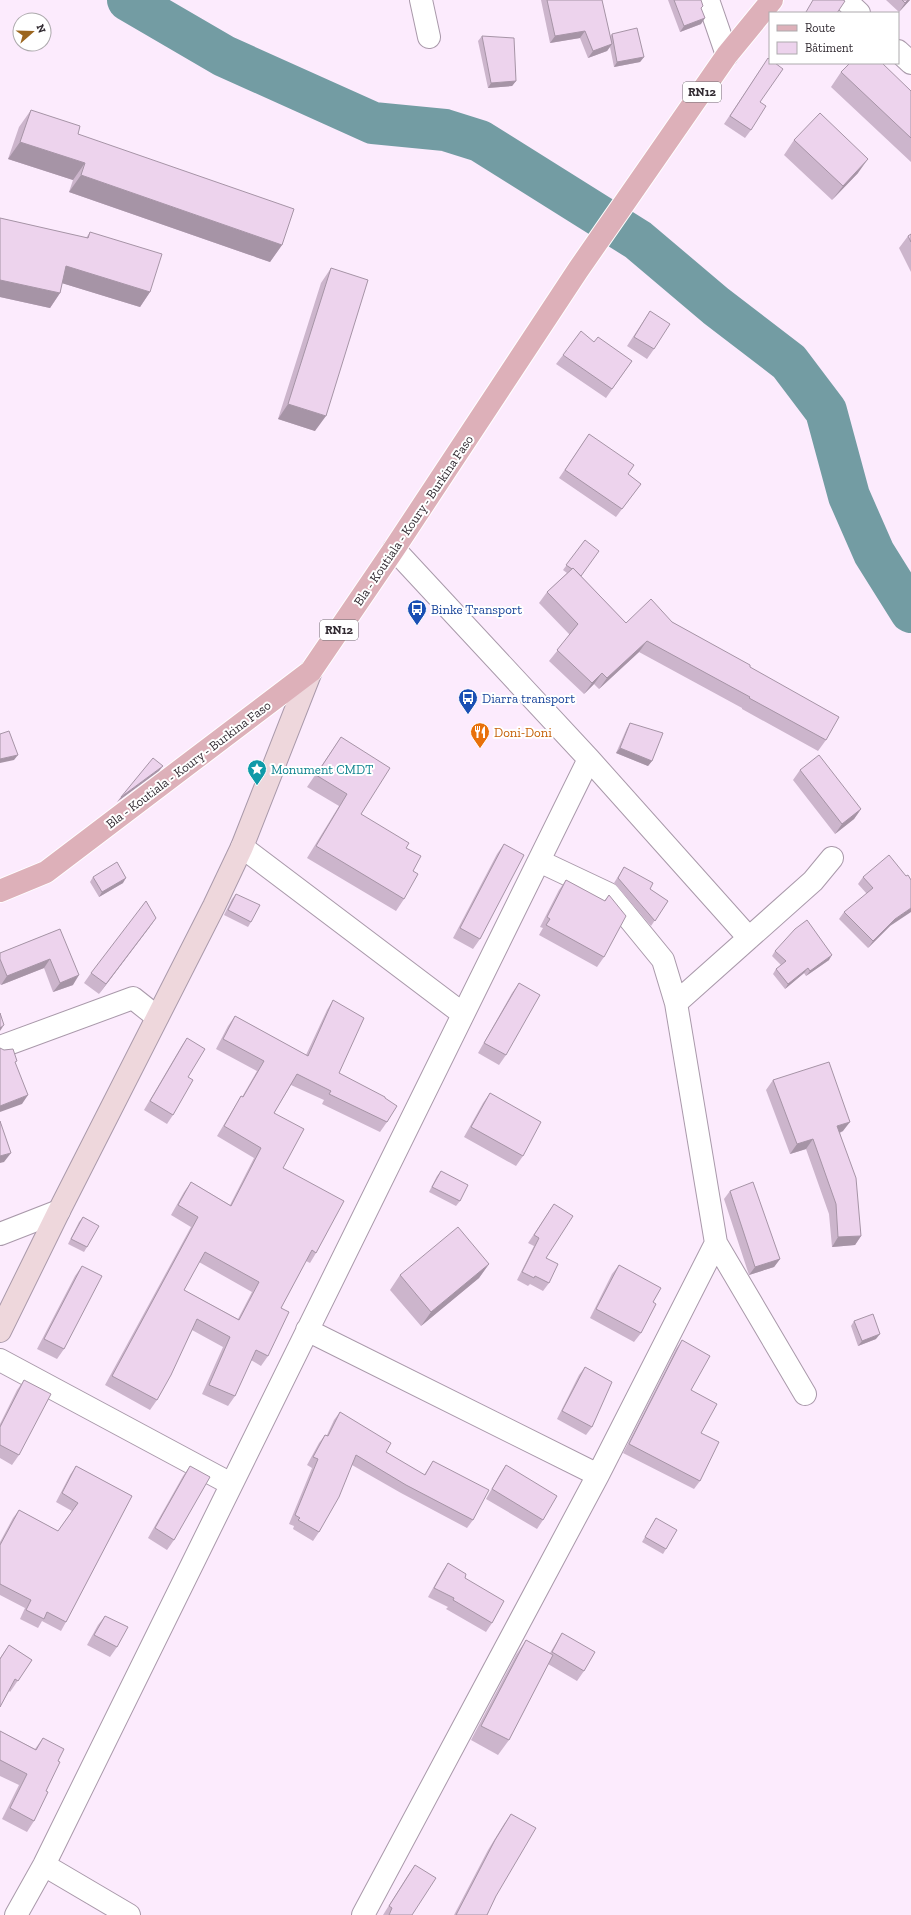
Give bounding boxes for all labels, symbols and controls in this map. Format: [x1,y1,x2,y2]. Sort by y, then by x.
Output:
north arrow [12,12,52,52]
legend [769,12,899,64]
text: Route [805,21,836,35]
text: N [33,23,49,35]
text: Bâtiment [805,41,854,55]
road number: RN12 [683,82,721,102]
street label: Bla - Koutiala - Koury - Burkina Faso [351,432,476,608]
bus stop icon: Binke Transport [406,598,428,626]
place label: Binke Transport [431,602,522,617]
road number: RN12 [320,620,358,640]
bus stop icon: Diarra transport [457,687,479,715]
place label: Diarra transport [482,691,575,706]
street label: Bla - Koutiala - Koury - Burkina Faso [103,697,274,831]
restaurant icon: Doni-Doni [469,721,491,749]
place label: Doni-Doni [494,725,552,740]
place icon: Monument CMDT [246,758,268,786]
place label: Monument CMDT [271,762,373,777]

